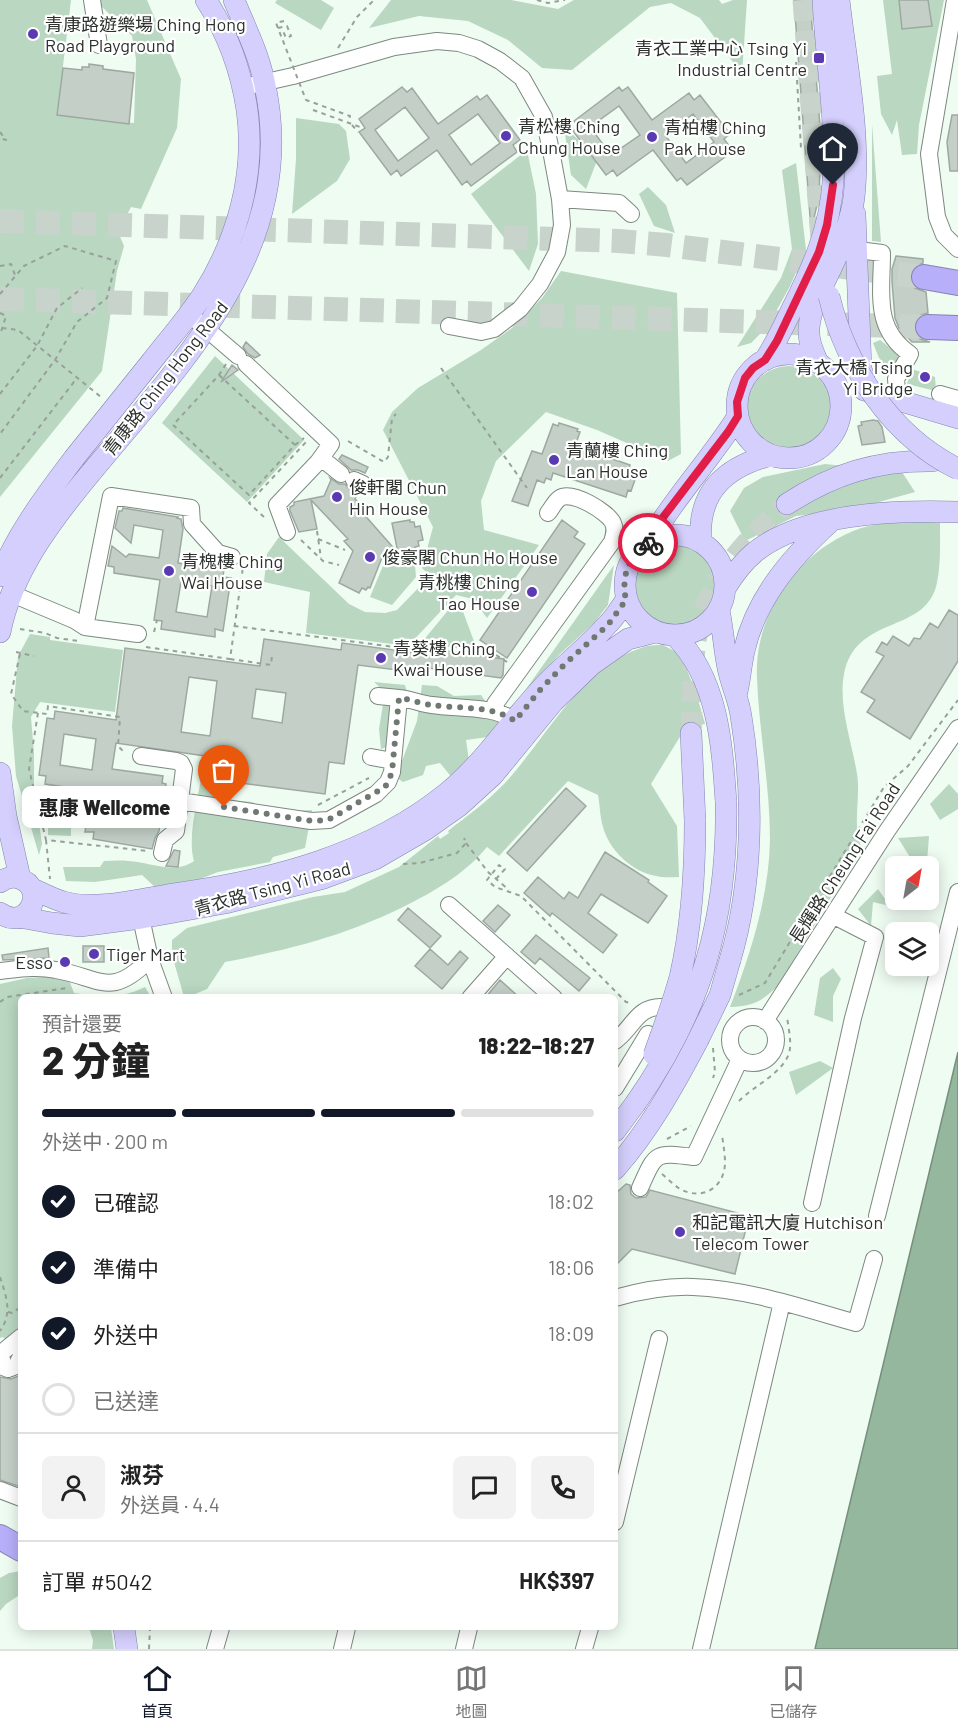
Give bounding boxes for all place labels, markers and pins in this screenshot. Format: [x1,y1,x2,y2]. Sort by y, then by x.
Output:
place label: 青康路遊樂場 Ching Hong Road Playground [45,13,246,56]
marker: 青康路遊樂場 Ching Hong Road Playground [26,27,40,41]
place label: 青衣工業中心 Tsing Yi Industrial Centre [635,37,807,80]
marker: 青衣工業中心 Tsing Yi Industrial Centre [812,51,826,65]
place label: 青松樓 Ching Chung House [518,115,621,158]
place label: 青柏樓 Ching Pak House [664,116,766,159]
pin [807,123,858,185]
marker: 青松樓 Ching Chung House [499,129,513,143]
marker: 青柏樓 Ching Pak House [645,130,659,144]
place label: 青衣大橋 Tsing Yi Bridge [795,356,913,399]
marker: 青衣大橋 Tsing Yi Bridge [918,370,932,384]
place label: 青蘭樓 Ching Lan House [566,439,668,482]
marker: 青蘭樓 Ching Lan House [547,453,561,467]
place label: 俊軒閣 Chun Hin House [349,476,447,519]
marker: 俊軒閣 Chun Hin House [330,490,344,504]
place label: 俊豪閣 Chun Ho House [382,546,558,568]
place label: 青槐樓 Ching Wai House [181,550,283,593]
marker: 俊豪閣 Chun Ho House [363,550,377,564]
marker: 青槐樓 Ching Wai House [162,564,176,578]
place label: 青桃樓 Ching Tao House [418,571,520,614]
marker: 青桃樓 Ching Tao House [525,585,539,599]
place label: 青葵樓 Ching Kwai House [393,637,495,680]
marker: 青葵樓 Ching Kwai House [374,651,388,665]
pin [198,745,249,807]
callout: 惠康 Wellcome [23,786,188,828]
place label: Tiger Mart [106,943,185,965]
marker: Tiger Mart [87,947,101,961]
place label: Esso [15,951,53,973]
marker: Esso [58,955,72,969]
place label: 和記電訊大廈 Hutchison Telecom Tower [692,1211,883,1254]
marker: 和記電訊大廈 Hutchison Telecom Tower [673,1225,687,1239]

